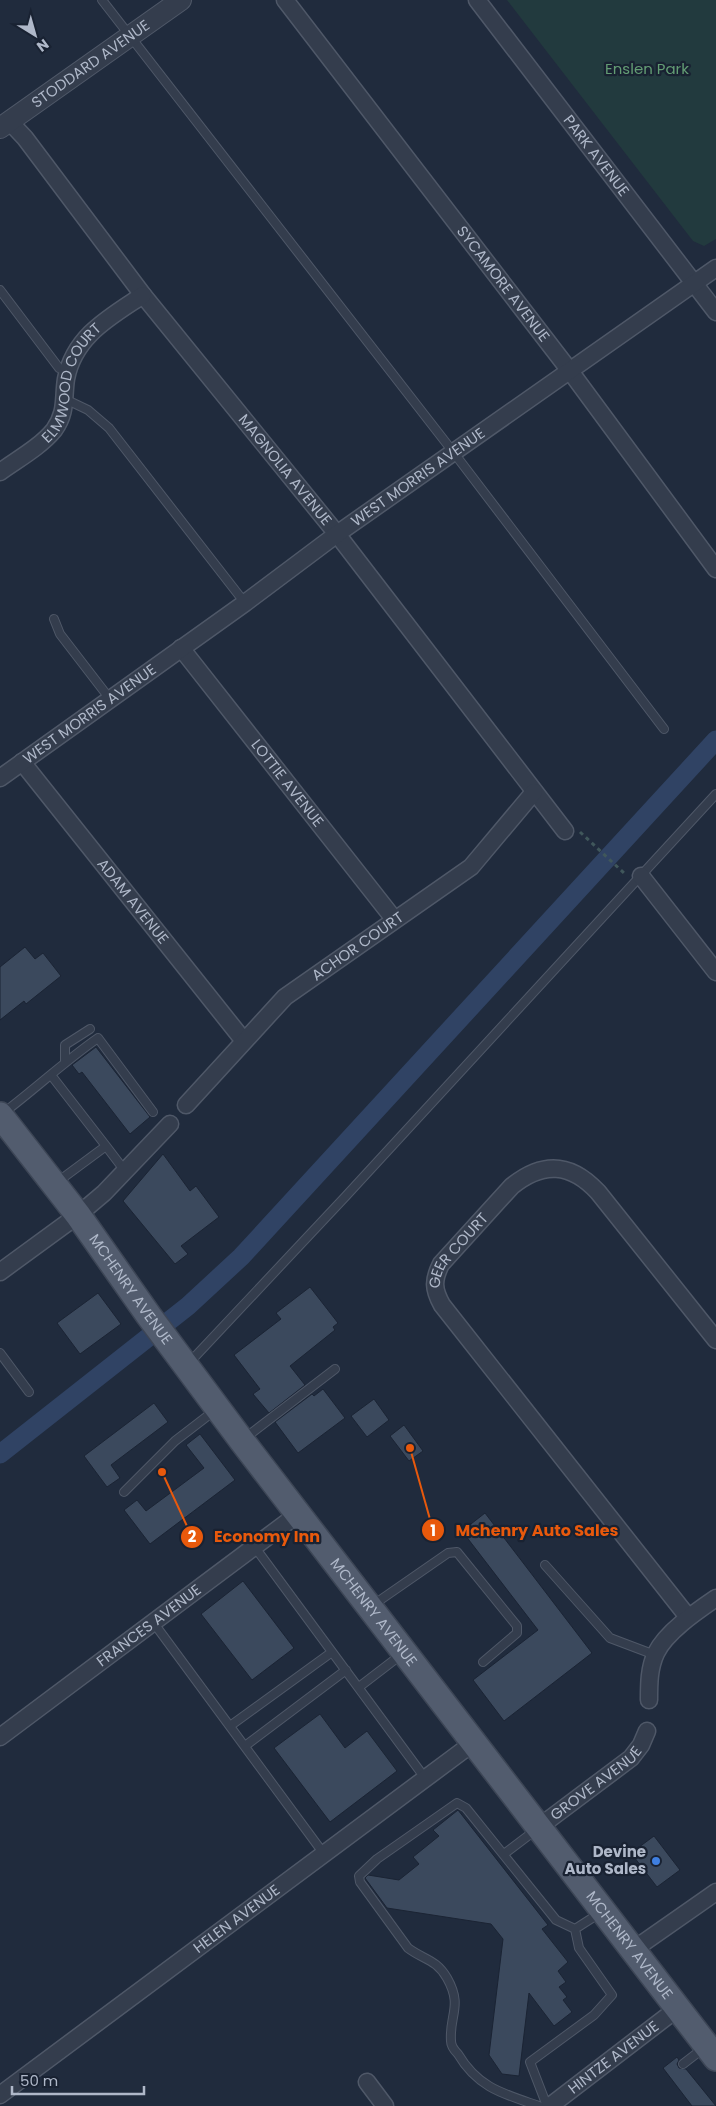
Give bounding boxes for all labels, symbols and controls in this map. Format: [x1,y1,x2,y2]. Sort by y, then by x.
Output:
north arrow [10,10,60,60]
street label: STODDARD AVENUE [28,16,154,112]
park label: Enslen Park [605,58,689,79]
street label: PARK AVENUE [559,110,635,200]
street label: SYCAMORE AVENUE [452,221,555,346]
street label: ELMWOOD COURT [37,318,105,447]
street label: MAGNOLIA AVENUE [234,409,337,530]
street label: WEST MORRIS AVENUE [347,422,489,531]
street label: WEST MORRIS AVENUE [18,659,160,768]
street label: LOTTIE AVENUE [247,735,329,831]
street label: ADAM AVENUE [93,854,174,948]
street label: ACHOR COURT [307,906,407,985]
street label: GEER COURT [424,1208,493,1289]
street label: MCHENRY AVENUE [84,1230,178,1349]
callout: Mchenry Auto Sales [421,1515,629,1546]
text: Mchenry Auto Sales [455,1519,619,1542]
text: 1 [430,1520,436,1541]
callout: Economy Inn [179,1521,331,1552]
text: Economy Inn [214,1525,320,1548]
text: 2 [188,1526,197,1547]
street label: MCHENRY AVENUE [326,1553,422,1670]
street label: FRANCES AVENUE [92,1579,205,1671]
street label: GROVE AVENUE [546,1741,646,1825]
place label: Devine Auto Sales [565,1841,646,1879]
marker: Devine Auto Sales [650,1855,662,1867]
street label: HELEN AVENUE [189,1879,284,1958]
street label: MCHENRY AVENUE [581,1886,678,2003]
street label: HINTZE AVENUE [564,2016,663,2098]
scale bar [12,2064,145,2096]
text: 50 m [20,2070,58,2091]

